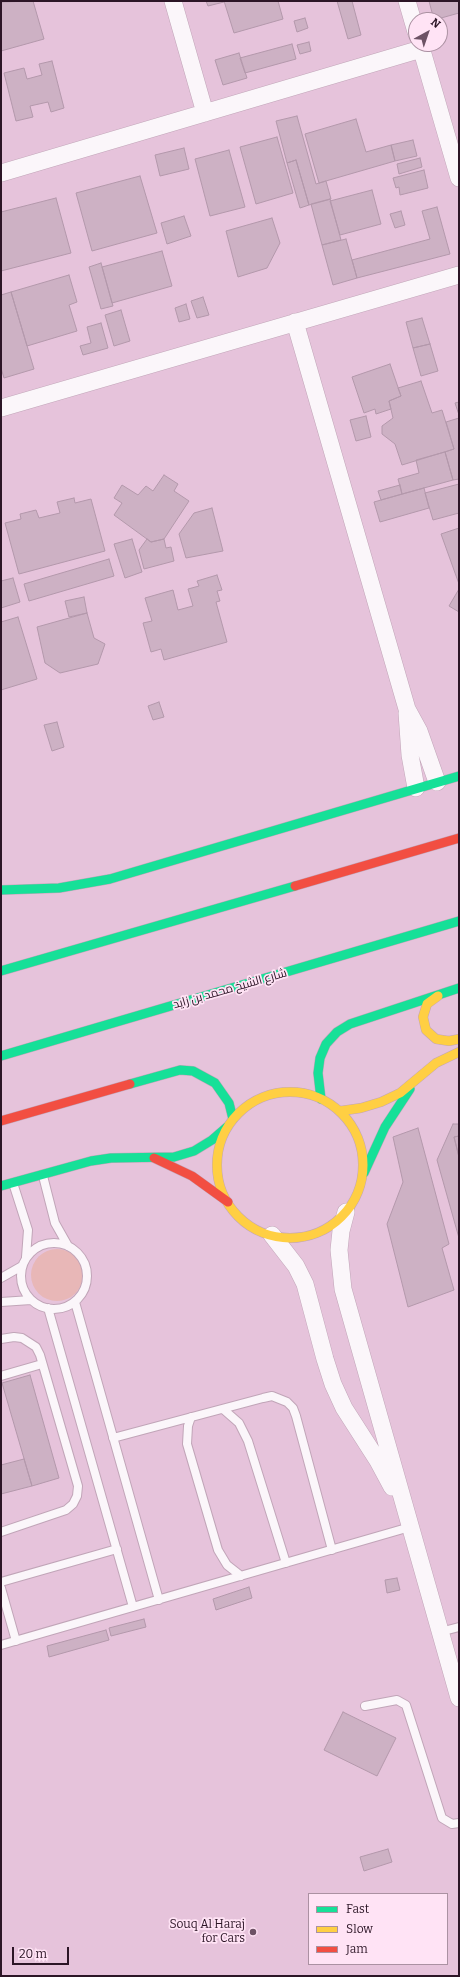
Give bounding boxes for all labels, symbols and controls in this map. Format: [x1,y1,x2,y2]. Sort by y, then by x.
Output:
north arrow [408,12,448,52]
text: N [428,15,443,31]
street label: شارع الشيخ محمد بن زايد [171,966,289,1012]
legend [308,1893,448,1965]
text: Fast [346,1902,369,1916]
place label: Souq Al Haraj for Cars [169,1918,245,1946]
text: Slow [346,1922,373,1936]
marker: Souq Al Haraj for Cars [248,1927,258,1937]
scale bar [14,1939,71,1965]
text: Jam [346,1942,368,1956]
text: 20 m [19,1947,47,1961]

